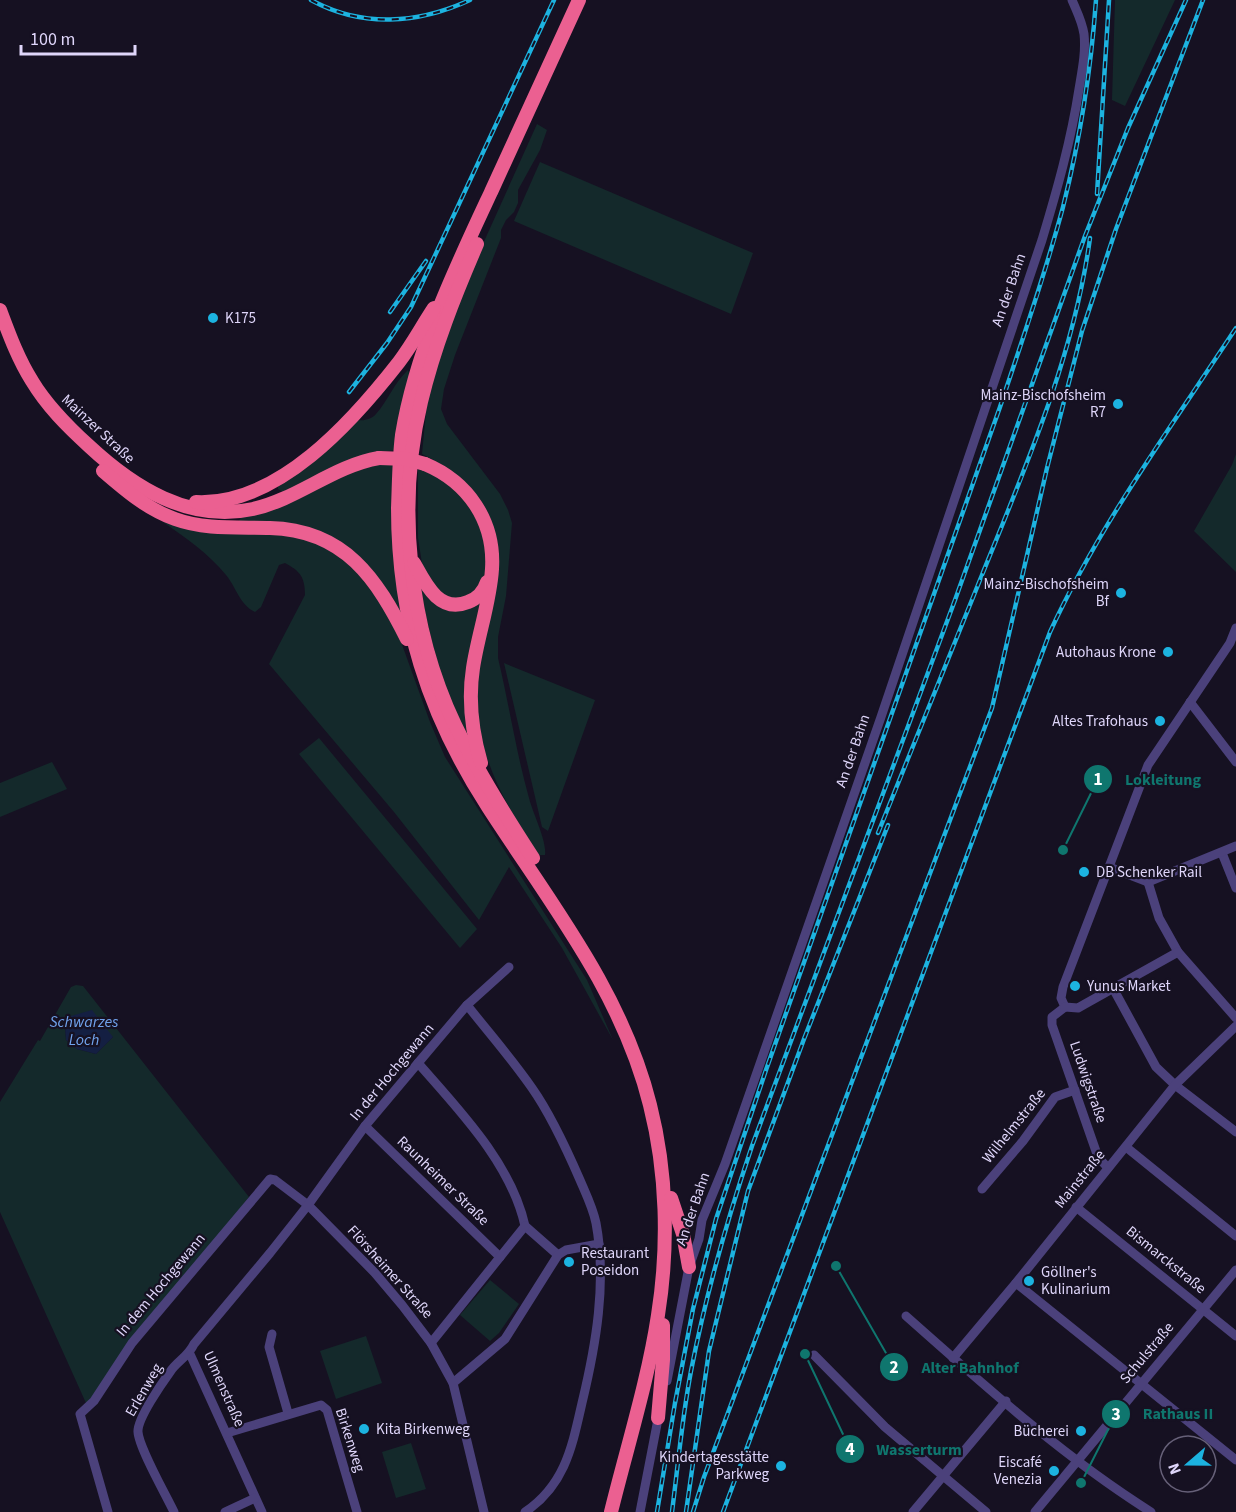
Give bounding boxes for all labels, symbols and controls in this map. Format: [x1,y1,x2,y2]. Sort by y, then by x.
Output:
scale bar [21,18,135,56]
text: 100 m [30,27,75,52]
street label: An der Bahn [987,251,1031,329]
place label: K175 [225,308,256,329]
marker: K175 [206,311,220,325]
place label: Mainz-Bischofsheim R7 [981,385,1106,423]
street label: Mainzer Straße [57,389,139,469]
marker: Mainz-Bischofsheim R7 [1111,397,1125,411]
place label: Mainz-Bischofsheim Bf [984,574,1110,612]
marker: Mainz-Bischofsheim Bf [1114,586,1128,600]
place label: Autohaus Krone [1056,642,1156,663]
marker: Autohaus Krone [1161,645,1175,659]
place label: Altes Trafohaus [1052,711,1148,732]
street label: An der Bahn [831,712,875,790]
marker: Altes Trafohaus [1153,714,1167,728]
callout: Lokleitung [1083,762,1213,796]
text: 1 [1093,767,1103,792]
text: Lokleitung [1125,769,1201,791]
place label: DB Schenker Rail [1096,862,1202,883]
marker: DB Schenker Rail [1077,865,1091,879]
place label: Yunus Market [1086,976,1171,997]
marker: Yunus Market [1068,979,1082,993]
water label: Schwarzes Loch [49,1011,119,1051]
street label: In der Hochgewann [345,1019,439,1125]
street label: Ludwigstraße [1064,1038,1112,1126]
street label: Wilhelmstraße [977,1084,1051,1168]
street label: Raunheimer Straße [392,1131,494,1231]
street label: Mainstraße [1050,1145,1110,1213]
street label: An der Bahn [671,1170,715,1248]
street label: Flörsheimer Straße [342,1221,438,1323]
street label: Bismarckstraße [1121,1221,1211,1299]
street label: In dem Hochgewann [112,1229,210,1341]
place label: Restaurant Poseidon [581,1243,649,1281]
marker: Restaurant Poseidon [562,1255,576,1269]
place label: Göllner's Kulinarium [1041,1262,1110,1300]
marker: Göllner's Kulinarium [1022,1274,1036,1288]
street label: Schulstraße [1115,1318,1179,1388]
street label: Ulmenstraße [198,1348,250,1430]
callout: Alter Bahnhof [879,1350,1031,1384]
text: 2 [889,1355,899,1380]
text: Alter Bahnhof [920,1357,1019,1379]
street label: Erlenweg [120,1359,168,1420]
callout: Rathaus II [1101,1397,1225,1431]
text: 3 [1111,1402,1121,1427]
text: Rathaus II [1143,1403,1213,1425]
street label: Birkenweg [330,1405,370,1475]
place label: Kita Birkenweg [376,1419,470,1440]
place label: Bücherei [1013,1421,1069,1442]
marker: Kita Birkenweg [357,1422,371,1436]
marker: Bücherei [1074,1424,1088,1438]
callout: Wasserturm [835,1432,974,1466]
north arrow [1158,1434,1218,1494]
text: 4 [845,1437,855,1462]
text: Wasserturm [876,1439,962,1461]
place label: Kindertagesstätte Parkweg [659,1447,769,1485]
place label: Eiscafé Venezia [994,1452,1042,1490]
marker: Kindertagesstätte Parkweg [774,1459,788,1473]
text: N [1163,1460,1187,1478]
marker: Eiscafé Venezia [1047,1464,1061,1478]

